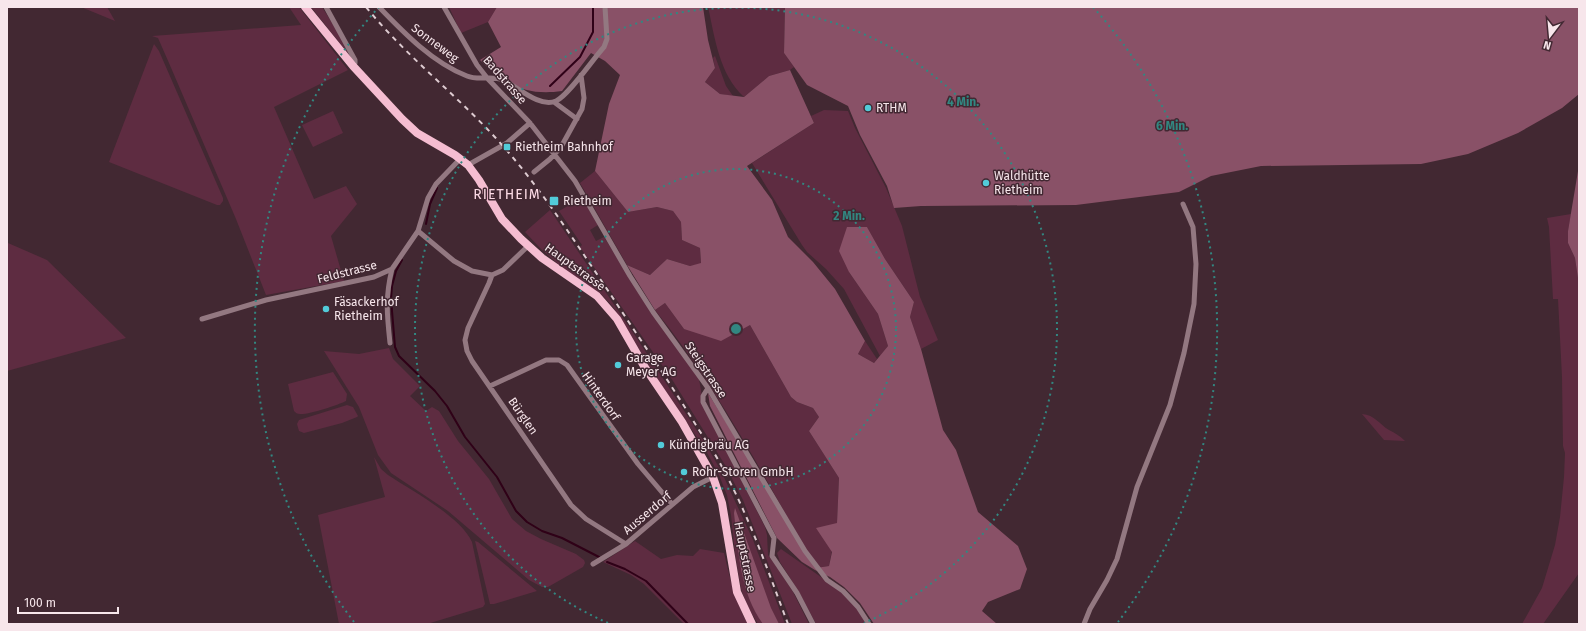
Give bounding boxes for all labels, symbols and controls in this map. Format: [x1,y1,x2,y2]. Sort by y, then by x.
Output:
north arrow [1530,16,1570,56]
street label: Sonneweg [409,21,462,66]
text: N [1542,38,1553,52]
street label: Badstrasse [480,53,530,107]
text: 4 Min. [947,95,979,109]
place label: RTHM [876,101,907,115]
marker: RTHM [863,103,873,113]
text: 6 Min. [1156,119,1188,133]
place label: Rietheim Bahnhof [515,140,614,154]
marker: Rietheim Bahnhof [502,142,512,152]
place label: Waldhütte Rietheim [994,169,1050,197]
marker: Waldhütte Rietheim [981,178,991,188]
district label: RIETHEIM [473,186,541,203]
place label: Rietheim [563,194,612,208]
marker: Rietheim [548,195,560,207]
text: 2 Min. [833,209,865,223]
street label: Hauptstrasse [542,240,608,294]
street label: Feldstrasse [316,258,378,286]
place label: Fäsackerhof Rietheim [334,295,400,323]
marker: Fäsackerhof Rietheim [321,304,331,314]
centre of rings [729,322,743,336]
street label: Steigstrasse [682,339,730,401]
place label: Garage Meyer AG [626,351,676,379]
marker: Garage Meyer AG [613,360,623,370]
street label: Hinterdorf [579,369,623,424]
street label: Bürglen [505,395,541,437]
place label: Kündigbräu AG [669,438,749,452]
marker: Kündigbräu AG [656,440,666,450]
place label: Rohr-Storen GmbH [692,465,794,479]
marker: Rohr-Storen GmbH [679,467,689,477]
street label: Ausserdorf [620,488,675,537]
street label: Hauptstrasse [731,521,759,593]
scale bar [18,589,118,615]
text: 100 m [24,596,56,610]

